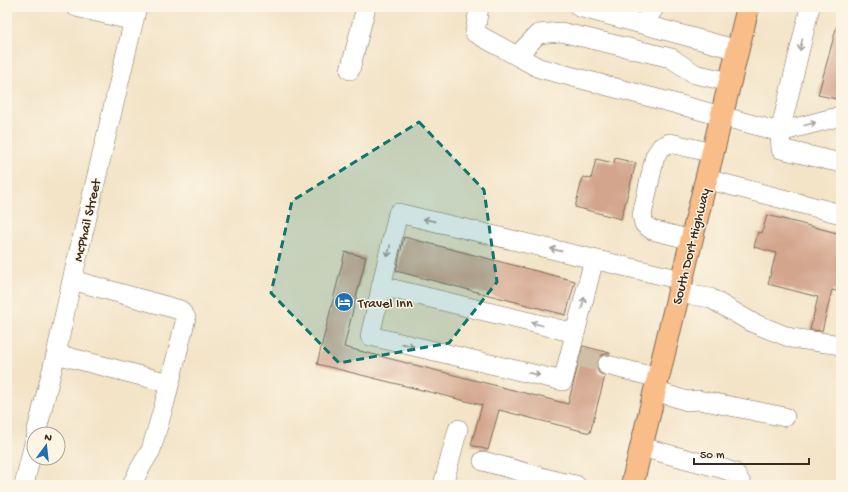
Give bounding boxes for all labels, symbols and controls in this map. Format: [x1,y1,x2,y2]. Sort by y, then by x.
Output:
one-way arrow [796,38,804,51]
one-way arrow [804,120,817,127]
street label: McPhail Street [71,176,106,264]
street label: South Dort Highway [670,187,715,307]
one-way arrow [423,216,436,223]
one-way arrow [385,244,392,257]
one-way arrow [550,246,563,253]
hotel icon: Travel Inn [333,291,355,313]
place label: Travel Inn [357,296,413,313]
one-way arrow [579,296,587,309]
one-way arrow [531,320,544,327]
one-way arrow [401,342,414,349]
one-way arrow [528,371,541,379]
north arrow [26,426,66,466]
text: N [43,432,53,445]
scale bar [694,440,809,466]
text: 50 m [700,449,725,463]

